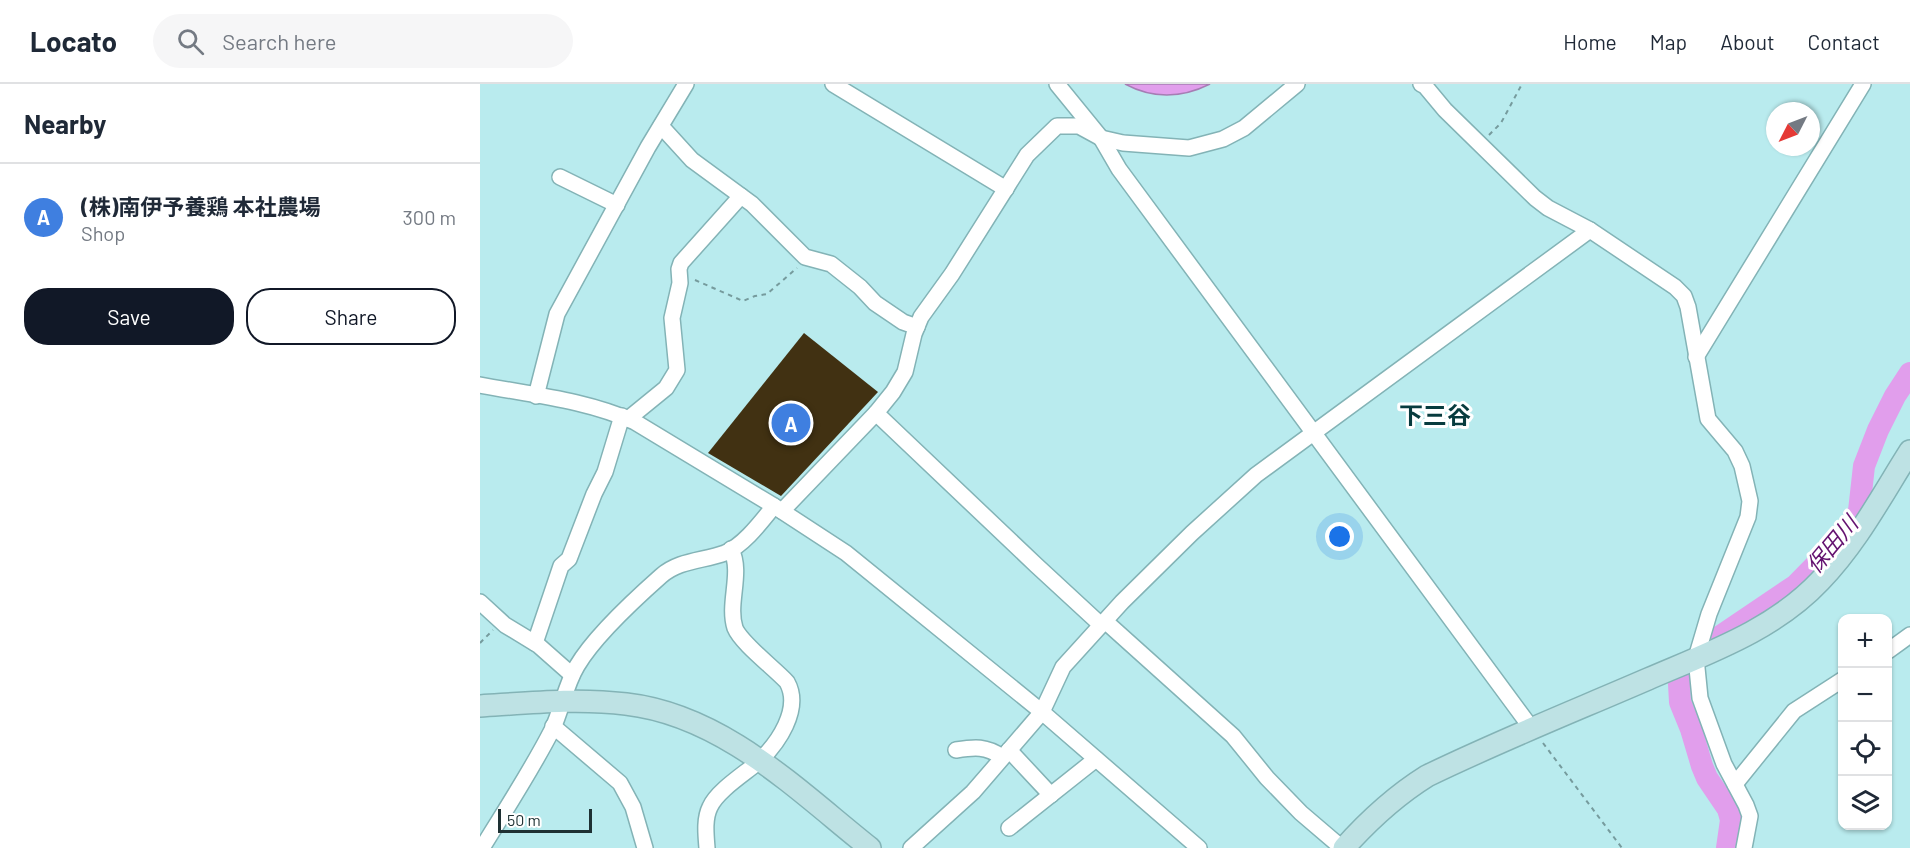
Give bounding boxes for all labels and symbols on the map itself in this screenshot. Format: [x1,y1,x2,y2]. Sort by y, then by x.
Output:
north arrow [1766,102,1820,156]
pin: A [772,400,810,446]
district label: 下三谷 [1399,400,1471,429]
water label: 保田川 [1800,509,1863,578]
your location [1325,522,1354,551]
scale bar [498,806,592,834]

